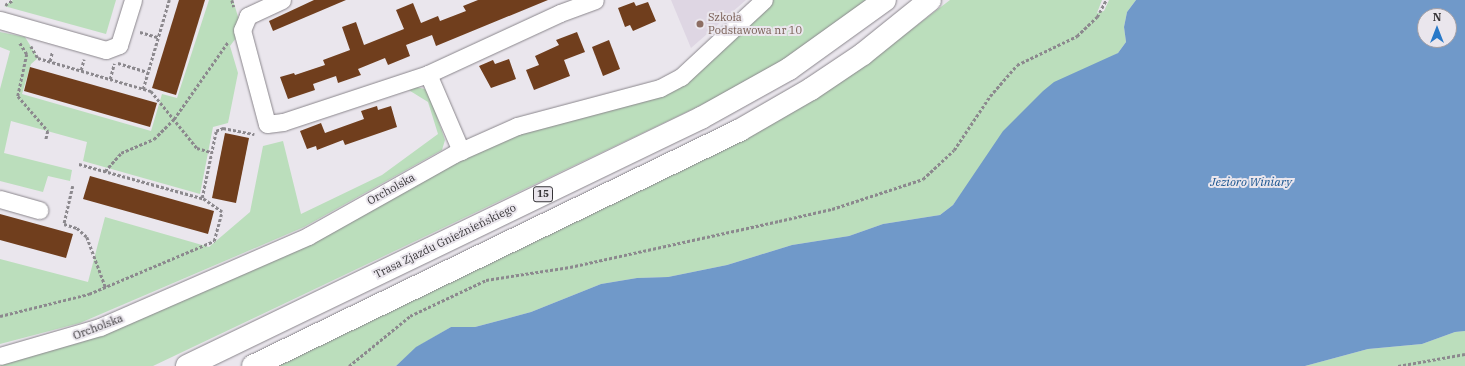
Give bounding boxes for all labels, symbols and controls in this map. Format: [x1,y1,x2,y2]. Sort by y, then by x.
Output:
north arrow [1417,8,1457,48]
text: N [1433,10,1441,24]
place label: Szkoła Podstawowa nr 10 [708,11,802,37]
marker: Szkoła Podstawowa nr 10 [695,19,705,29]
street label: Orcholska [365,170,417,208]
water label: Jezioro Winiary [1210,175,1292,189]
road number: 15 [533,186,553,202]
street label: Trasa Zjazdu Gnieźnieńskiego [372,201,518,281]
street label: Orcholska [71,311,125,343]

